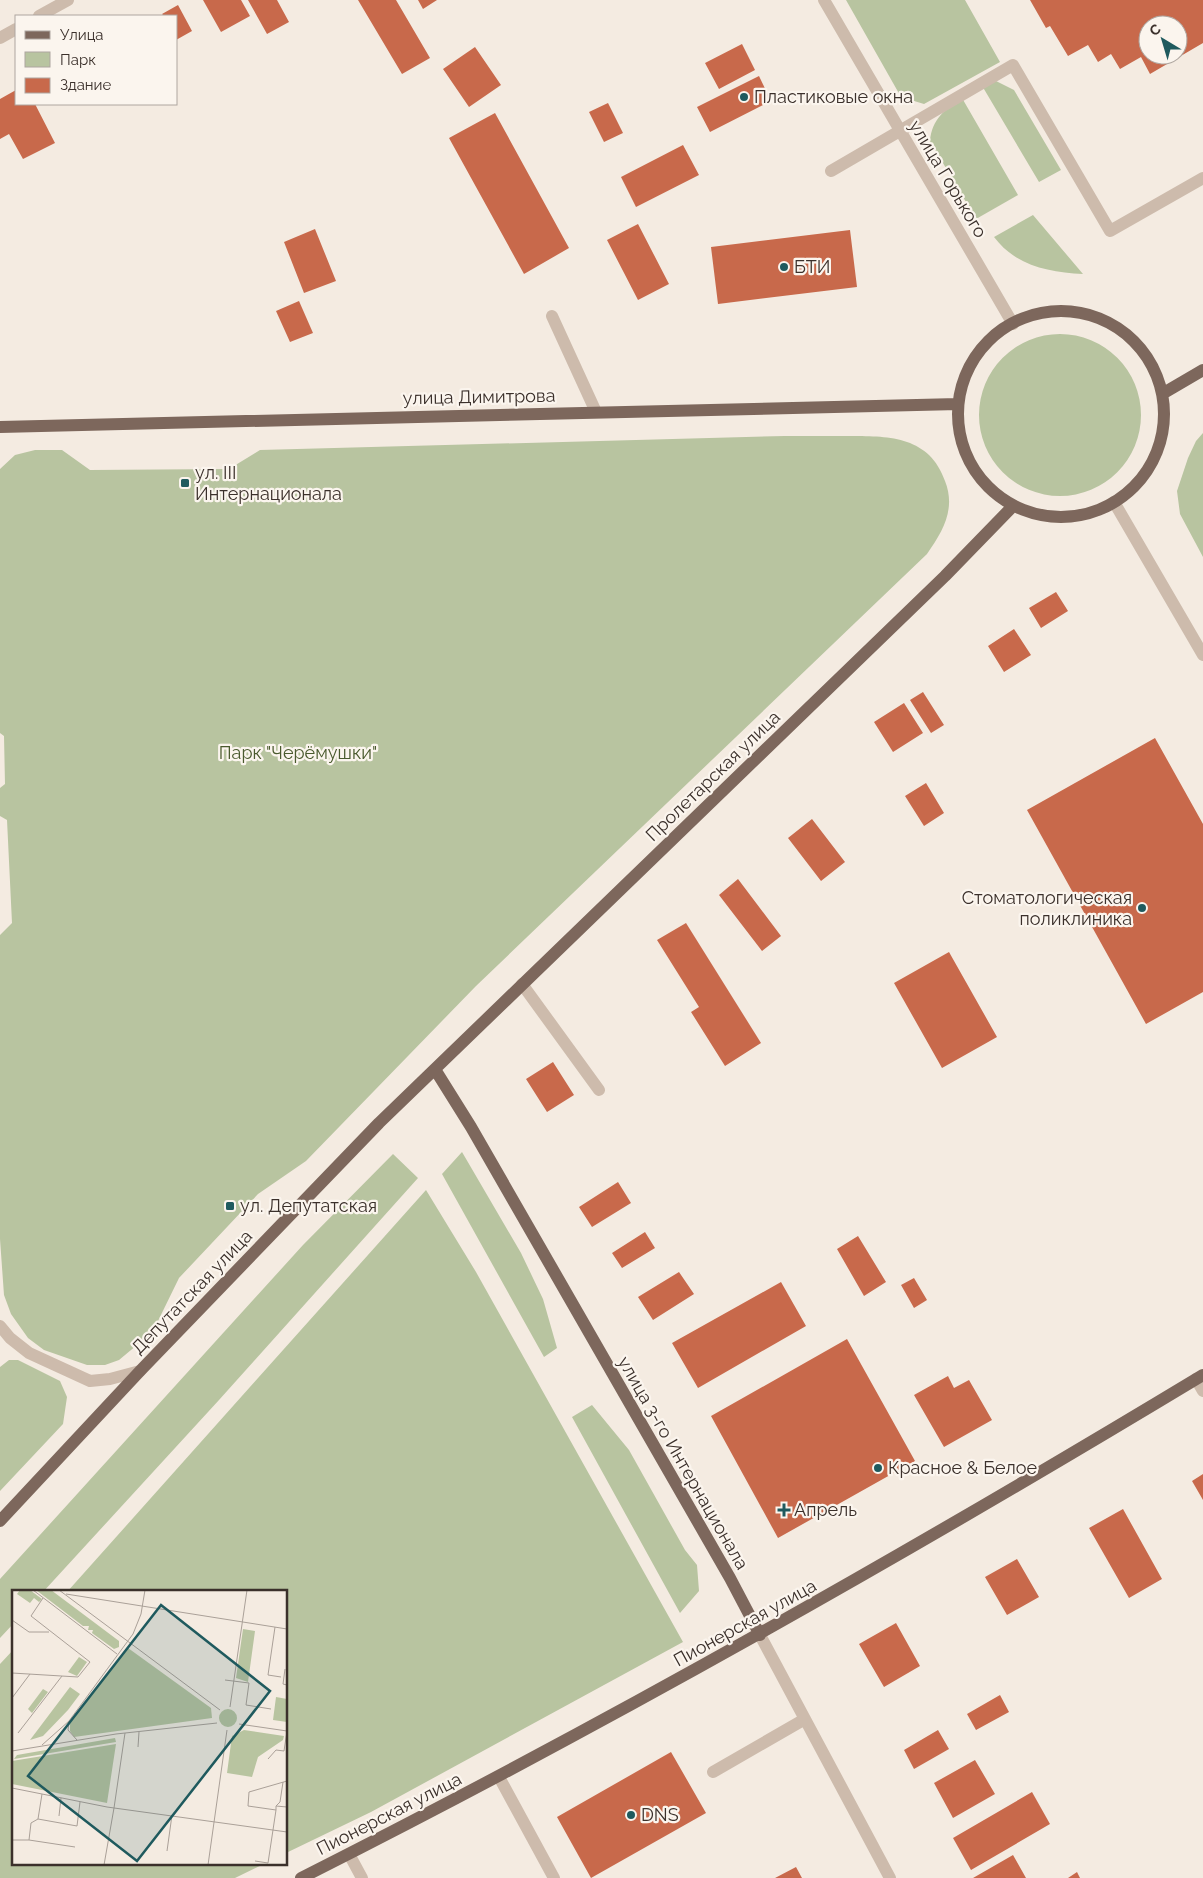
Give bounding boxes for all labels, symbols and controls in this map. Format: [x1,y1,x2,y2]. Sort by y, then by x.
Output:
legend [15,15,178,105]
north arrow [1138,15,1188,65]
text: С [1146,20,1164,39]
text: Улица [60,26,104,44]
text: Парк [60,51,96,69]
text: Здание [60,76,112,94]
place label: Пластиковые окна [754,86,913,107]
marker: Пластиковые окна [738,91,750,103]
street label: улица Горького [905,116,992,241]
place label: БТИ [794,256,830,277]
marker: БТИ [778,261,790,273]
street label: улица Димитрова [402,385,556,408]
place label: ул. III Интернационала [195,462,342,504]
marker: ул. III Интернационала [179,477,191,489]
street label: Пролетарская улица [641,706,784,845]
park label: Парк "Черёмушки" [219,742,377,763]
place label: Стоматологическая поликлиника [962,887,1132,929]
marker: Стоматологическая поликлиника [1136,902,1148,914]
place label: ул. Депутатская [240,1195,377,1216]
marker: ул. Депутатская [224,1200,236,1212]
street label: Депутатская улица [127,1225,256,1358]
street label: улица 3-го Интернационала [614,1353,753,1573]
place label: Красное & Белое [888,1457,1037,1478]
marker: Красное & Белое [872,1462,884,1474]
place label: Апрель [794,1499,857,1520]
marker: Апрель [778,1504,790,1516]
street label: Пионерская улица [670,1575,820,1670]
inset map [12,1590,288,1866]
street label: Пионерская улица [313,1768,465,1859]
place label: DNS [641,1804,679,1825]
marker: DNS [625,1809,637,1821]

